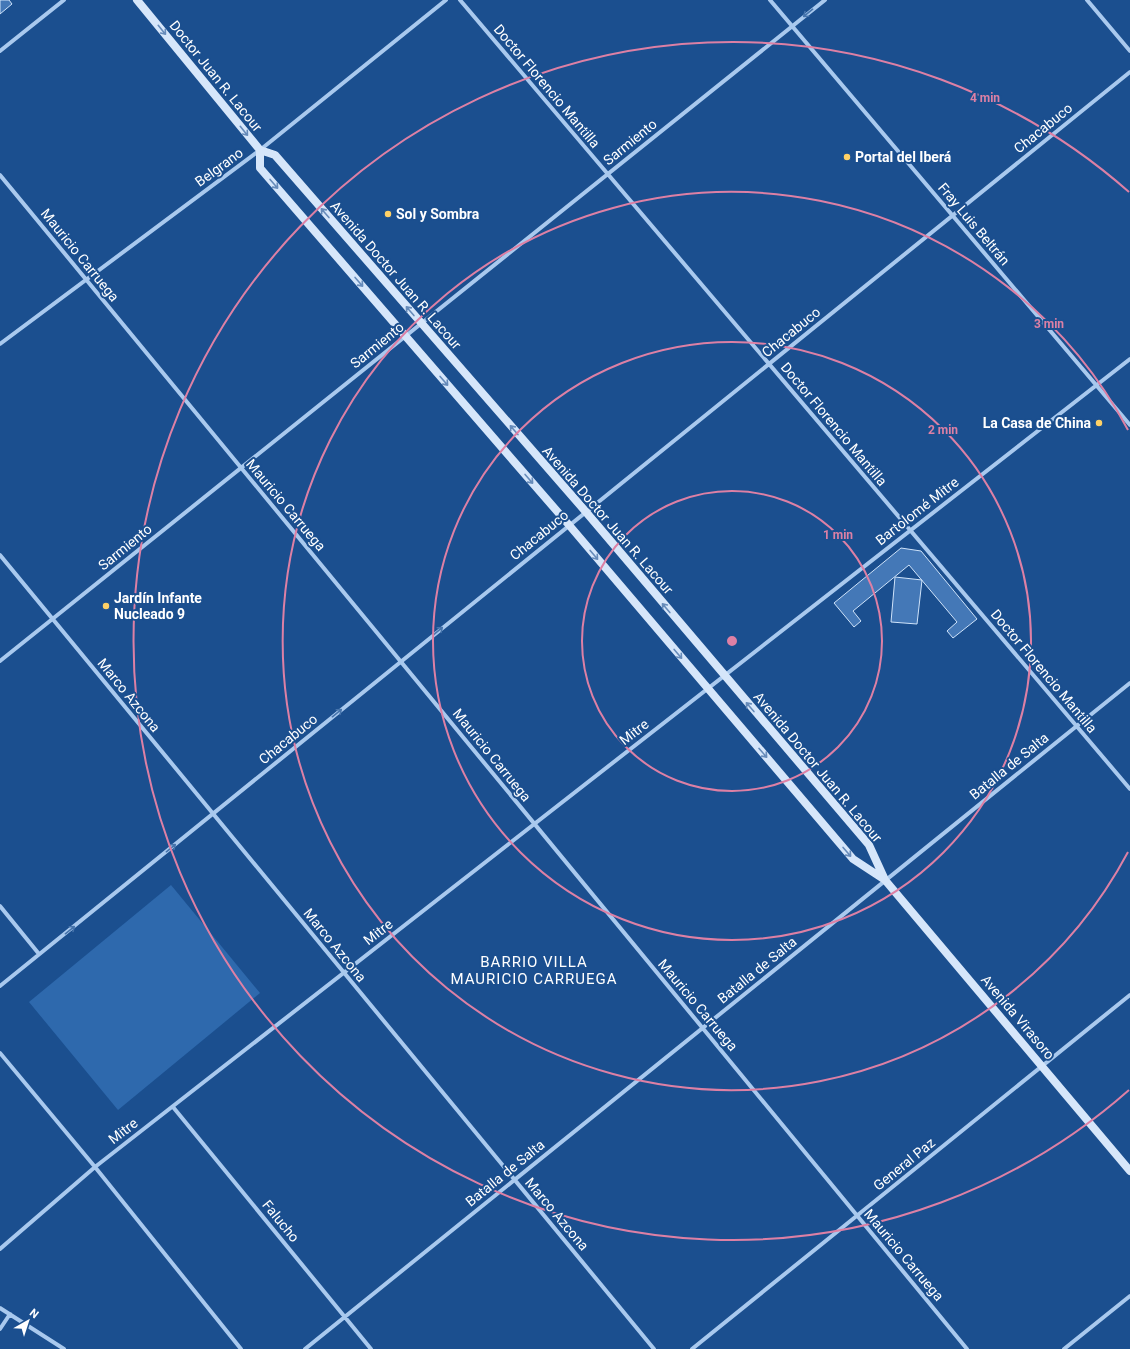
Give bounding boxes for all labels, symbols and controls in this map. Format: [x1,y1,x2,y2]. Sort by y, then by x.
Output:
one-way arrow [803,9,814,17]
street label: Doctor Juan R. Lacour [166,17,266,135]
street label: Doctor Florencio Mantilla [491,21,603,151]
one-way arrow [158,25,167,36]
text: 4 min [970,91,1000,105]
street label: Chacabuco [1011,100,1075,156]
street label: Sarmiento [600,116,660,168]
one-way arrow [240,125,249,136]
street label: Belgrano [192,144,246,190]
place label: Portal del Iberá [855,149,952,165]
marker: Portal del Iberá [842,152,852,162]
one-way arrow [269,179,278,189]
street label: Fray Luis Beltrán [935,180,1013,268]
street label: Avenida Doctor Juan R. Lacour [327,198,465,353]
street label: Mauricio Carruega [38,205,122,305]
place label: Sol y Sombra [396,206,480,222]
one-way arrow [321,208,330,218]
marker: Sol y Sombra [383,209,393,219]
one-way arrow [354,277,363,288]
street label: Chacabuco [759,304,823,360]
one-way arrow [405,306,415,316]
text: 3 min [1034,317,1064,331]
street label: Sarmiento [347,319,407,371]
street label: Doctor Florencio Mantilla [778,359,890,489]
one-way arrow [439,375,448,386]
place label: La Casa de China [983,415,1091,431]
marker: La Casa de China [1094,418,1104,428]
text: 2 min [928,423,958,437]
one-way arrow [509,425,518,435]
street label: Avenida Doctor Juan R. Lacour [539,443,677,598]
street label: Mauricio Carruega [243,456,329,554]
one-way arrow [524,474,533,484]
street label: Bartolomé Mitre [872,474,962,548]
street label: Chacabuco [507,507,571,563]
street label: Sarmiento [95,521,155,573]
text: 1 min [823,528,853,542]
one-way arrow [590,550,599,561]
place label: Jardín Infante Nucleado 9 [114,590,202,622]
marker: Jardín Infante Nucleado 9 [101,601,111,611]
one-way arrow [662,602,671,613]
street label: Doctor Florencio Mantilla [988,606,1100,736]
one-way arrow [433,627,444,636]
centre of rings [725,634,739,648]
one-way arrow [674,649,683,660]
street label: Marco Azcona [94,655,164,735]
street label: Avenida Doctor Juan R. Lacour [750,689,886,846]
one-way arrow [746,701,755,712]
street label: Mauricio Carruega [450,705,534,805]
one-way arrow [332,709,343,718]
street label: Chacabuco [256,711,320,767]
street label: Mitre [616,716,652,748]
street label: Batalla de Salta [966,729,1052,803]
one-way arrow [758,748,767,759]
one-way arrow [165,843,176,852]
one-way arrow [843,847,852,857]
street label: Marco Azcona [300,905,370,985]
street label: Mitre [360,916,396,948]
one-way arrow [64,925,75,934]
street label: Batalla de Salta [714,933,800,1007]
district label: BARRIO VILLA MAURICIO CARRUEGA [450,953,618,988]
street label: Mauricio Carruega [655,956,741,1054]
street label: Avenida Virasoro [978,972,1058,1062]
street label: Mitre [105,1115,141,1147]
street label: General Paz [870,1134,938,1194]
street label: Batalla de Salta [462,1136,548,1210]
street label: Marco Azcona [522,1174,592,1254]
street label: Falucho [259,1197,303,1245]
street label: Mauricio Carruega [861,1206,947,1304]
north arrow [8,1301,48,1341]
text: N [27,1306,41,1321]

